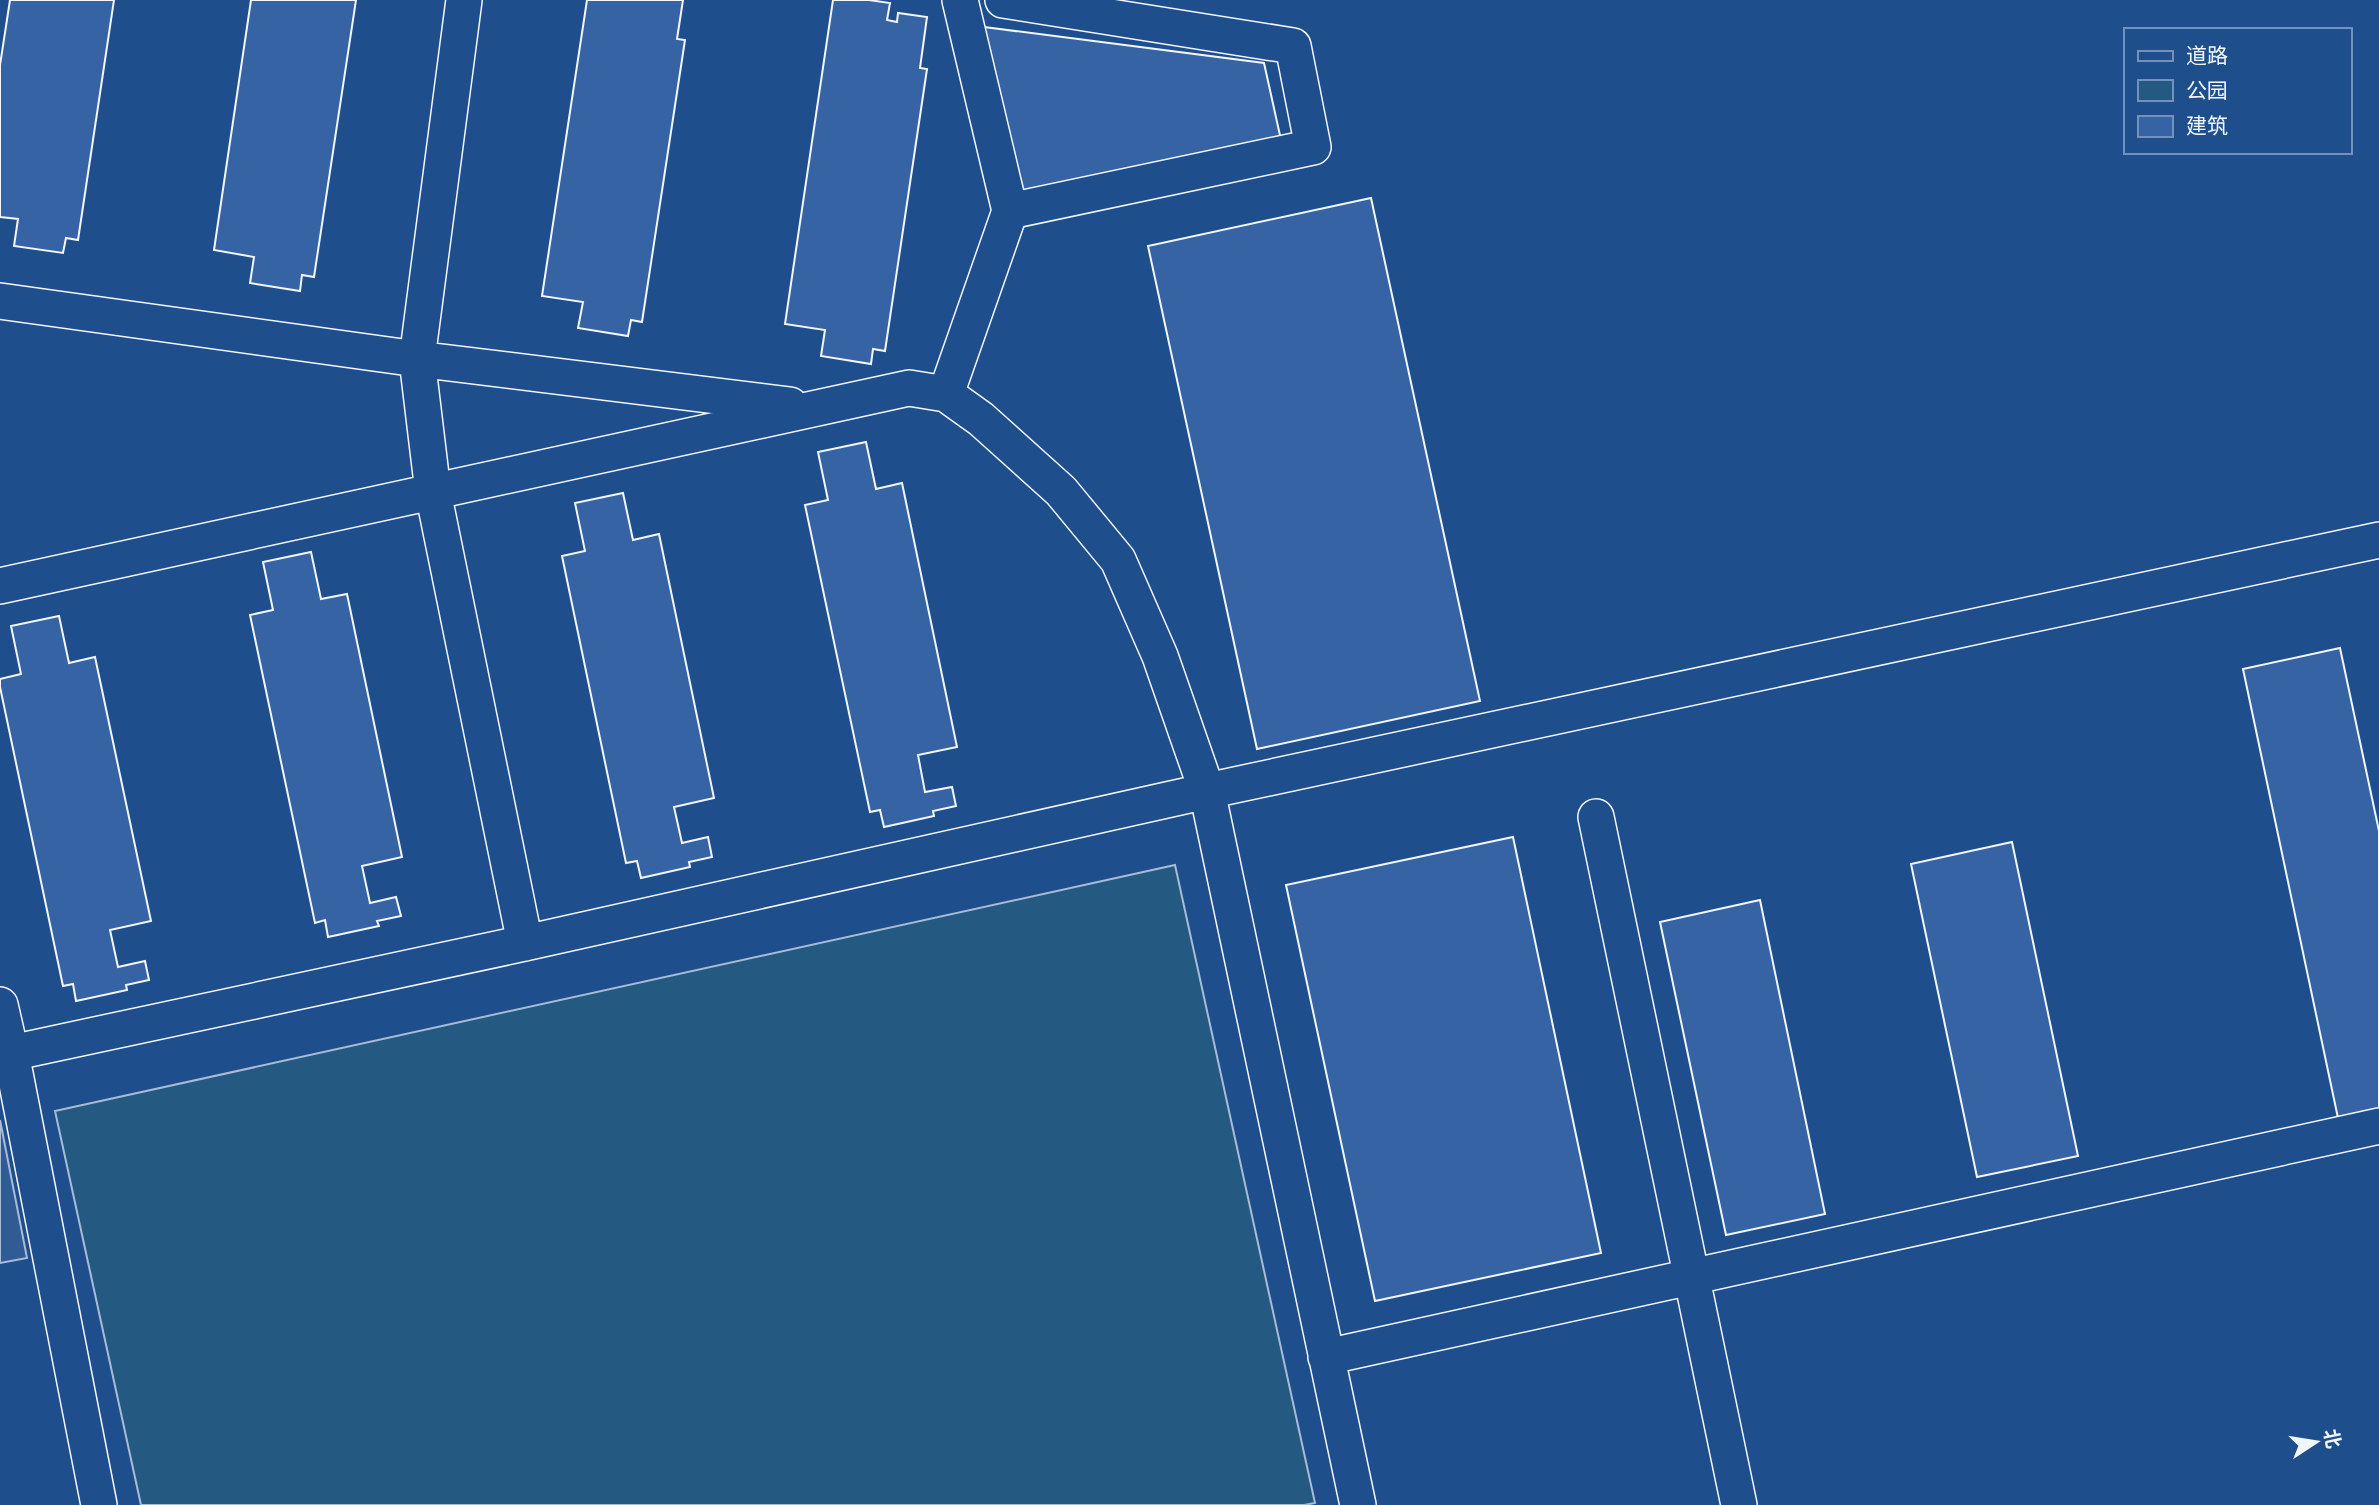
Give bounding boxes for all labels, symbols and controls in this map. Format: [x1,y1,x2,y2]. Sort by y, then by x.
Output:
legend [2124,28,2351,154]
text: 道路 [2186,44,2228,68]
text: 公园 [2186,79,2228,103]
text: 建筑 [2186,114,2228,138]
north arrow [2281,1407,2351,1477]
text: 北 [2320,1427,2344,1450]

